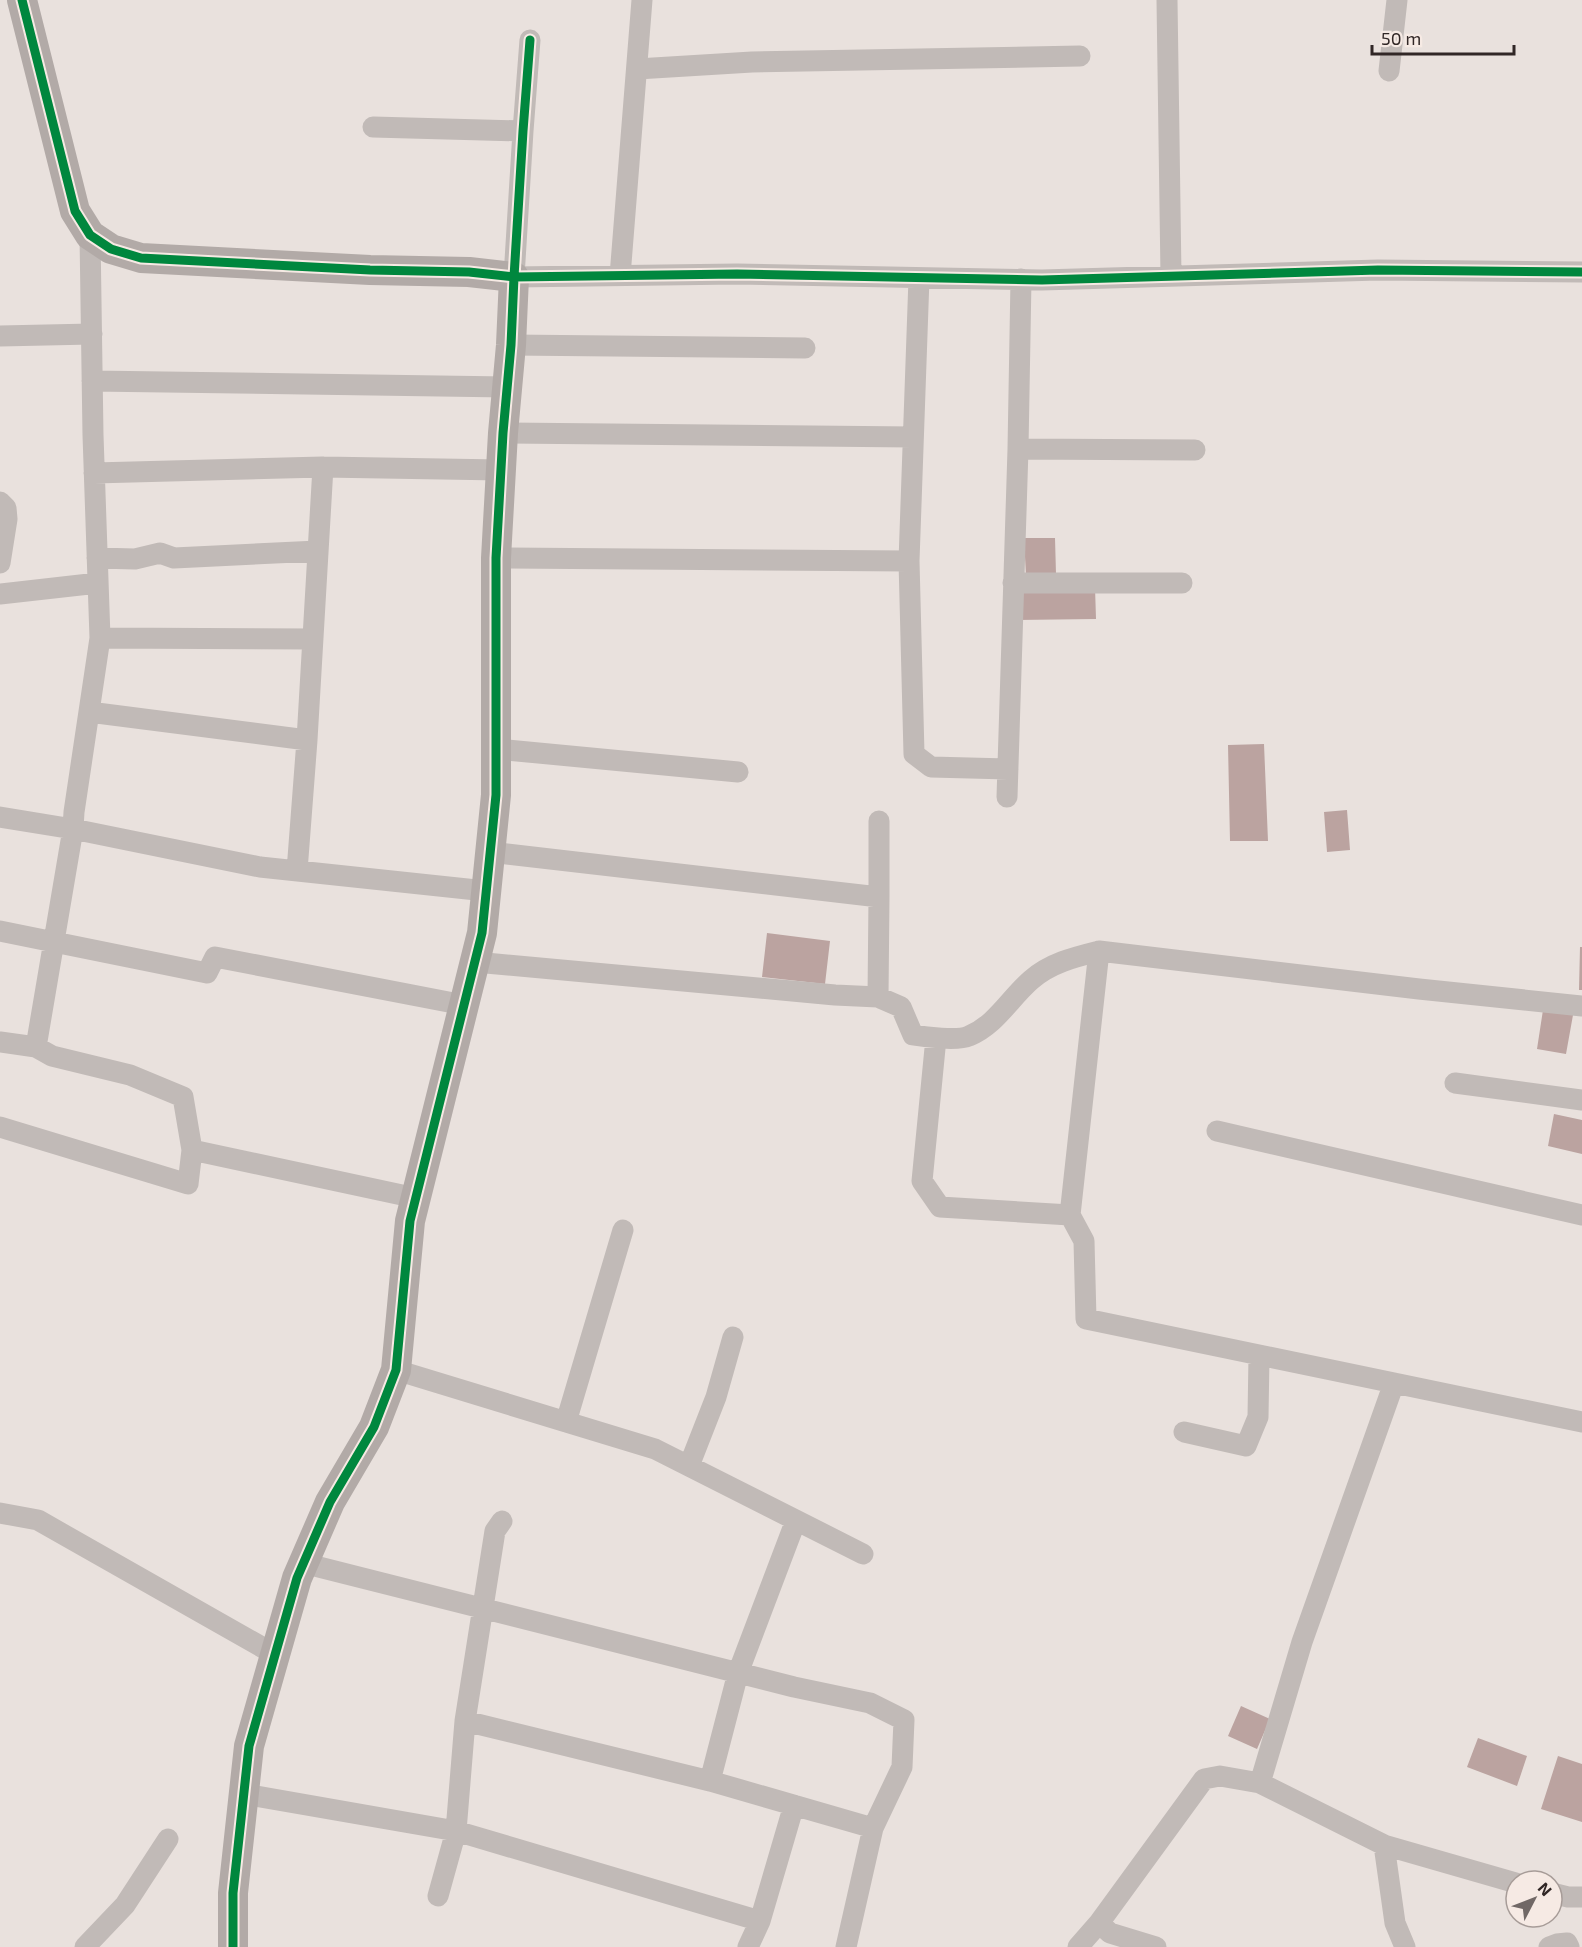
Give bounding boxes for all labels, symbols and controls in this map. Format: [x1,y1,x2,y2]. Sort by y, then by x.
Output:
scale bar [1372,18,1514,56]
text: 50 m [1381,27,1421,49]
north arrow [1504,1869,1564,1929]
text: N [1535,1878,1556,1899]

